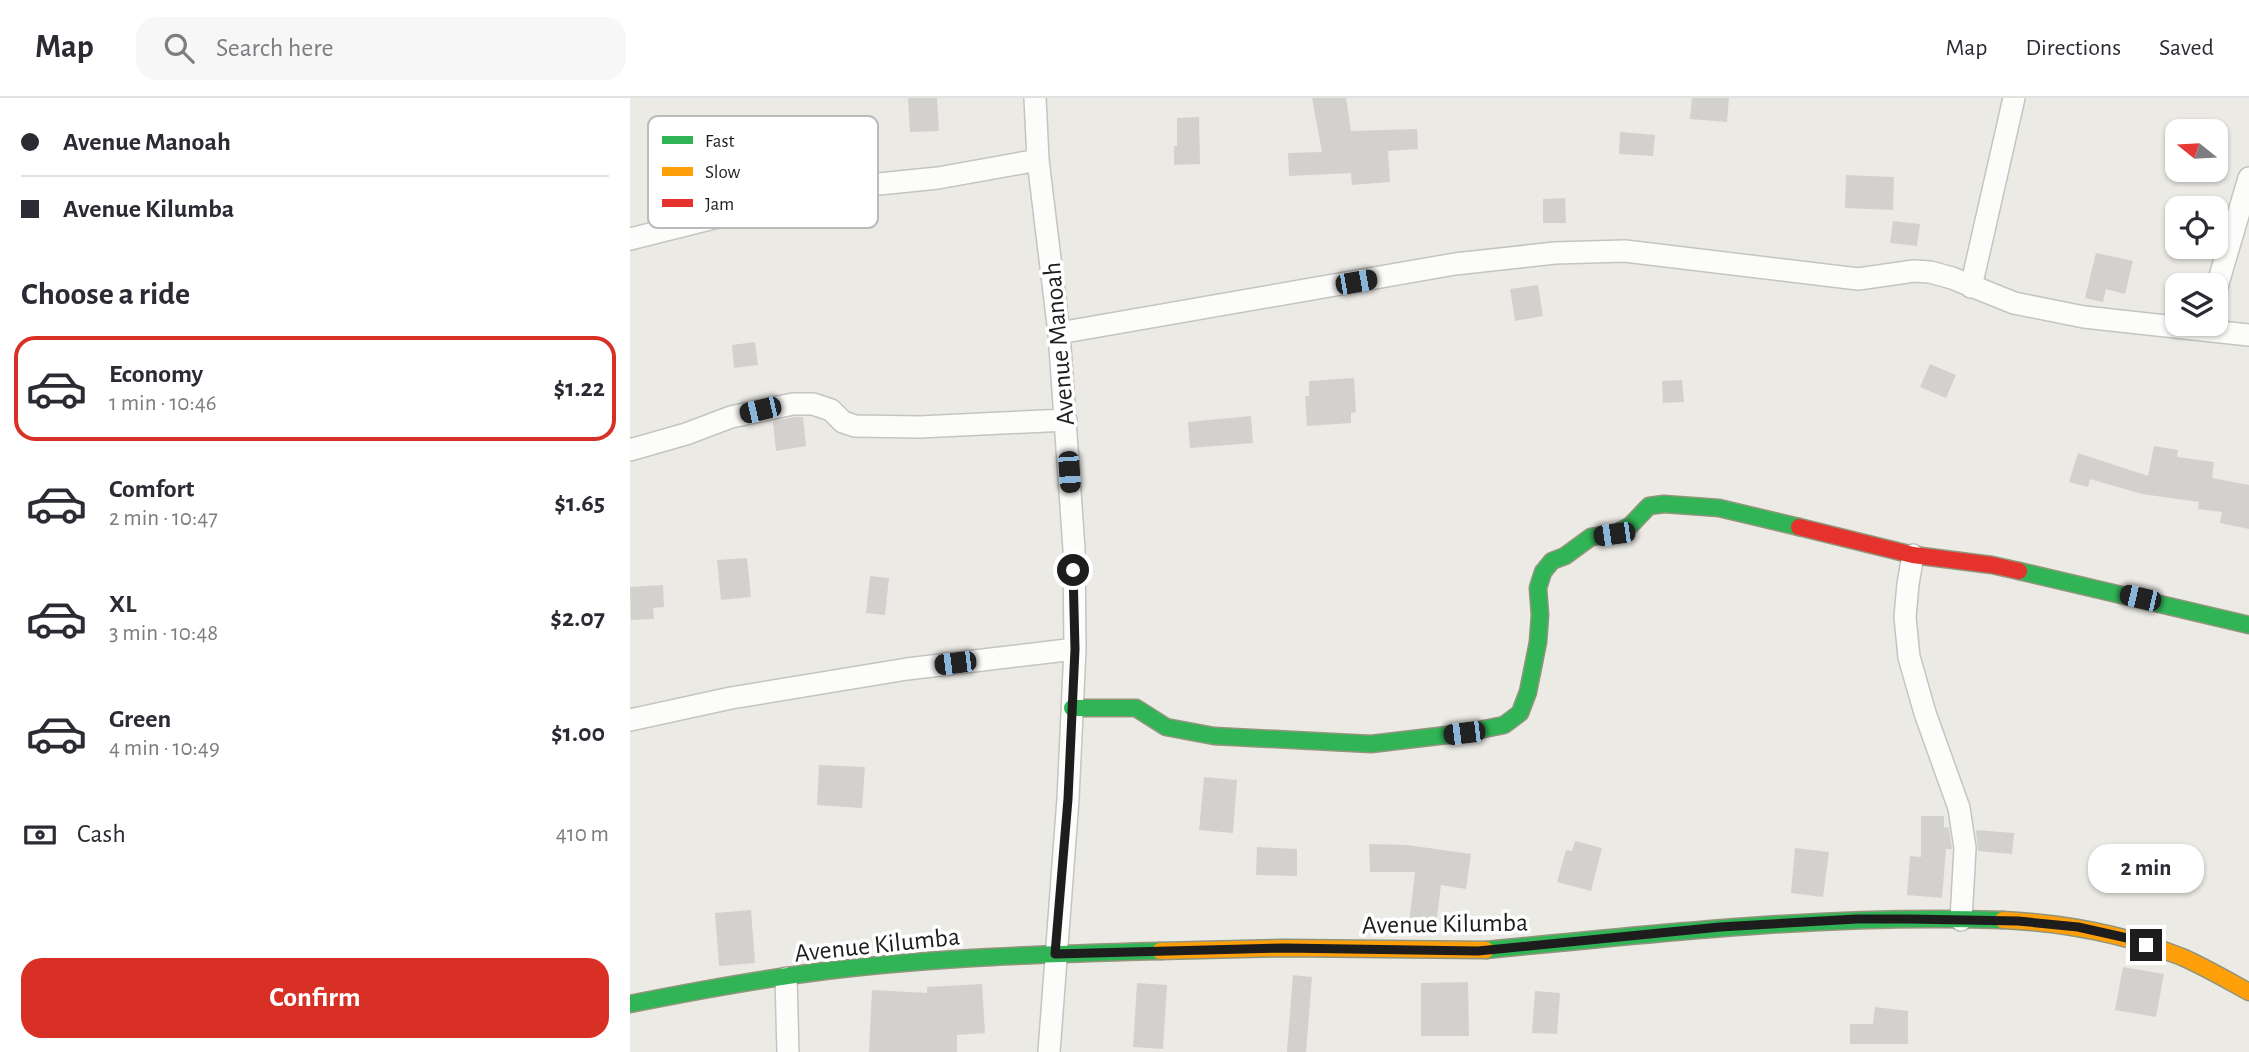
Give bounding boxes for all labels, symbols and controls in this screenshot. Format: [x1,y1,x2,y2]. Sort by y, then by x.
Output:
search box [136,17,626,80]
icon: search [160,29,198,67]
text: Map [35,31,94,64]
text: Search here [216,35,334,61]
text: Map [1945,36,1987,60]
text: Directions [2025,36,2121,60]
text: Saved [2159,36,2214,60]
legend [648,116,878,228]
north arrow [2165,119,2228,182]
map controls [2165,119,2228,336]
text: Avenue Manoah [63,129,231,155]
text: Fast [705,132,735,151]
text: Slow [705,163,741,182]
text: Jam [705,195,734,214]
text: Avenue Kilumba [63,196,234,222]
button: locate [2165,196,2228,259]
street label: Avenue Manoah [1039,261,1079,427]
car [1334,268,1379,296]
button: layers [2165,273,2228,336]
text: Choose a ride [21,278,190,310]
icon: car [25,357,88,420]
text: Economy [109,361,203,387]
text: $1.22 [553,375,605,401]
text: 1 min · 10:46 [109,392,217,415]
car [738,395,783,425]
car [1058,450,1081,494]
icon: car [25,472,88,535]
text: Comfort [109,476,194,502]
text: $1.65 [554,490,605,516]
text: 2 min · 10:47 [109,507,218,530]
car [1592,521,1637,547]
route start [1057,554,1089,586]
car [2118,583,2163,613]
icon: car [25,587,88,650]
text: XL [109,591,136,617]
text: $2.07 [550,605,605,631]
text: 3 min · 10:48 [109,622,218,645]
car [933,650,978,676]
icon: car [25,702,88,765]
text: Green [109,706,171,732]
text: $1.00 [551,720,605,746]
car [1442,720,1487,746]
text: 4 min · 10:49 [109,737,220,760]
icon: cash [21,816,59,854]
text: Cash [77,821,126,847]
text: 410 m [556,823,609,846]
callout: 2 min [2088,844,2204,892]
text: 2 min [2120,857,2172,880]
street label: Avenue Kilumba [1362,910,1528,938]
street label: Avenue Kilumba [793,923,961,967]
route end [2130,929,2162,961]
button: Confirm [21,958,609,1038]

